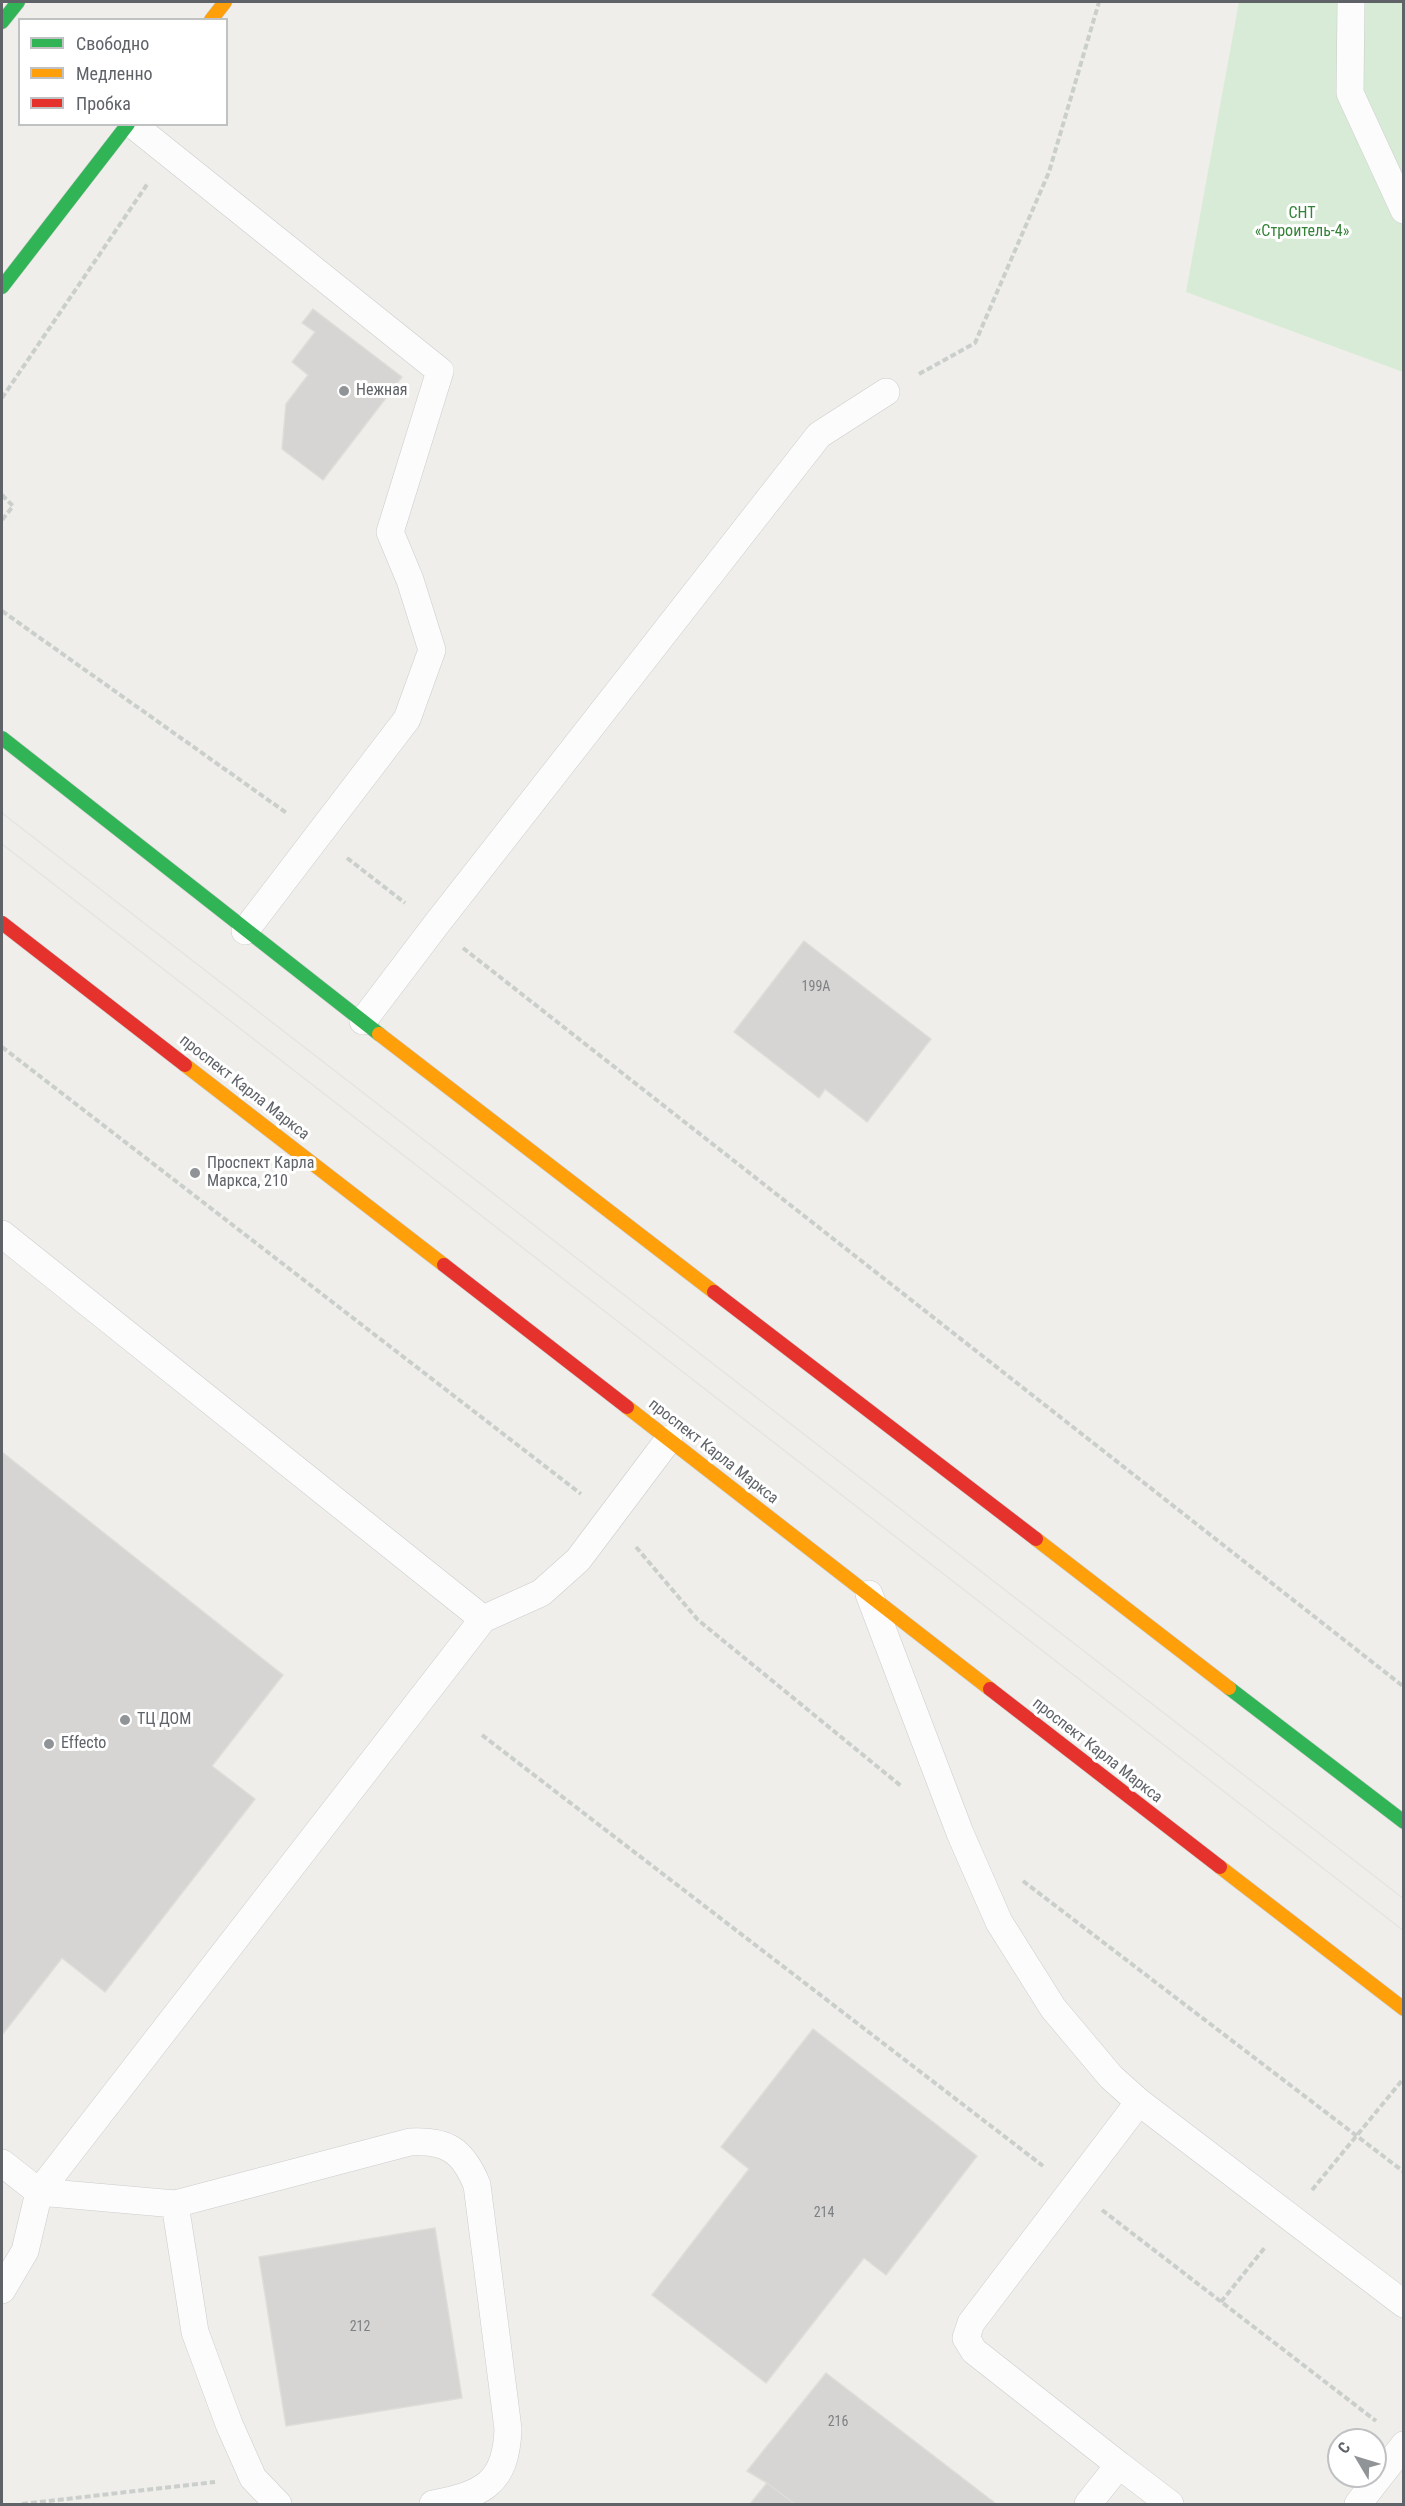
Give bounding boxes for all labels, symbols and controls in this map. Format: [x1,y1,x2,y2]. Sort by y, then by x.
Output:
legend [18,18,228,126]
text: Свободно [76,33,149,54]
text: Медленно [76,63,153,84]
text: Пробка [76,93,131,114]
park label: СНТ «Строитель-4» [1255,204,1349,242]
place label: Нежная [356,381,408,401]
marker: Нежная [337,384,351,398]
house number: 199А [802,979,830,995]
street label: проспект Карла Маркса [175,1031,313,1145]
place label: Проспект Карла Маркса, 210 [207,1154,314,1192]
marker: Проспект Карла Маркса, 210 [188,1166,202,1180]
street label: проспект Карла Маркса [644,1395,782,1509]
street label: проспект Карла Маркса [1028,1694,1166,1808]
place label: ТЦ ДОМ [137,1710,191,1730]
marker: ТЦ ДОМ [118,1713,132,1727]
place label: Effecto [61,1734,106,1754]
marker: Effecto [42,1737,56,1751]
house number: 214 [814,2205,834,2221]
house number: 212 [350,2319,370,2335]
house number: 216 [828,2414,848,2430]
north arrow [1327,2428,1387,2488]
text: С [1334,2438,1354,2457]

